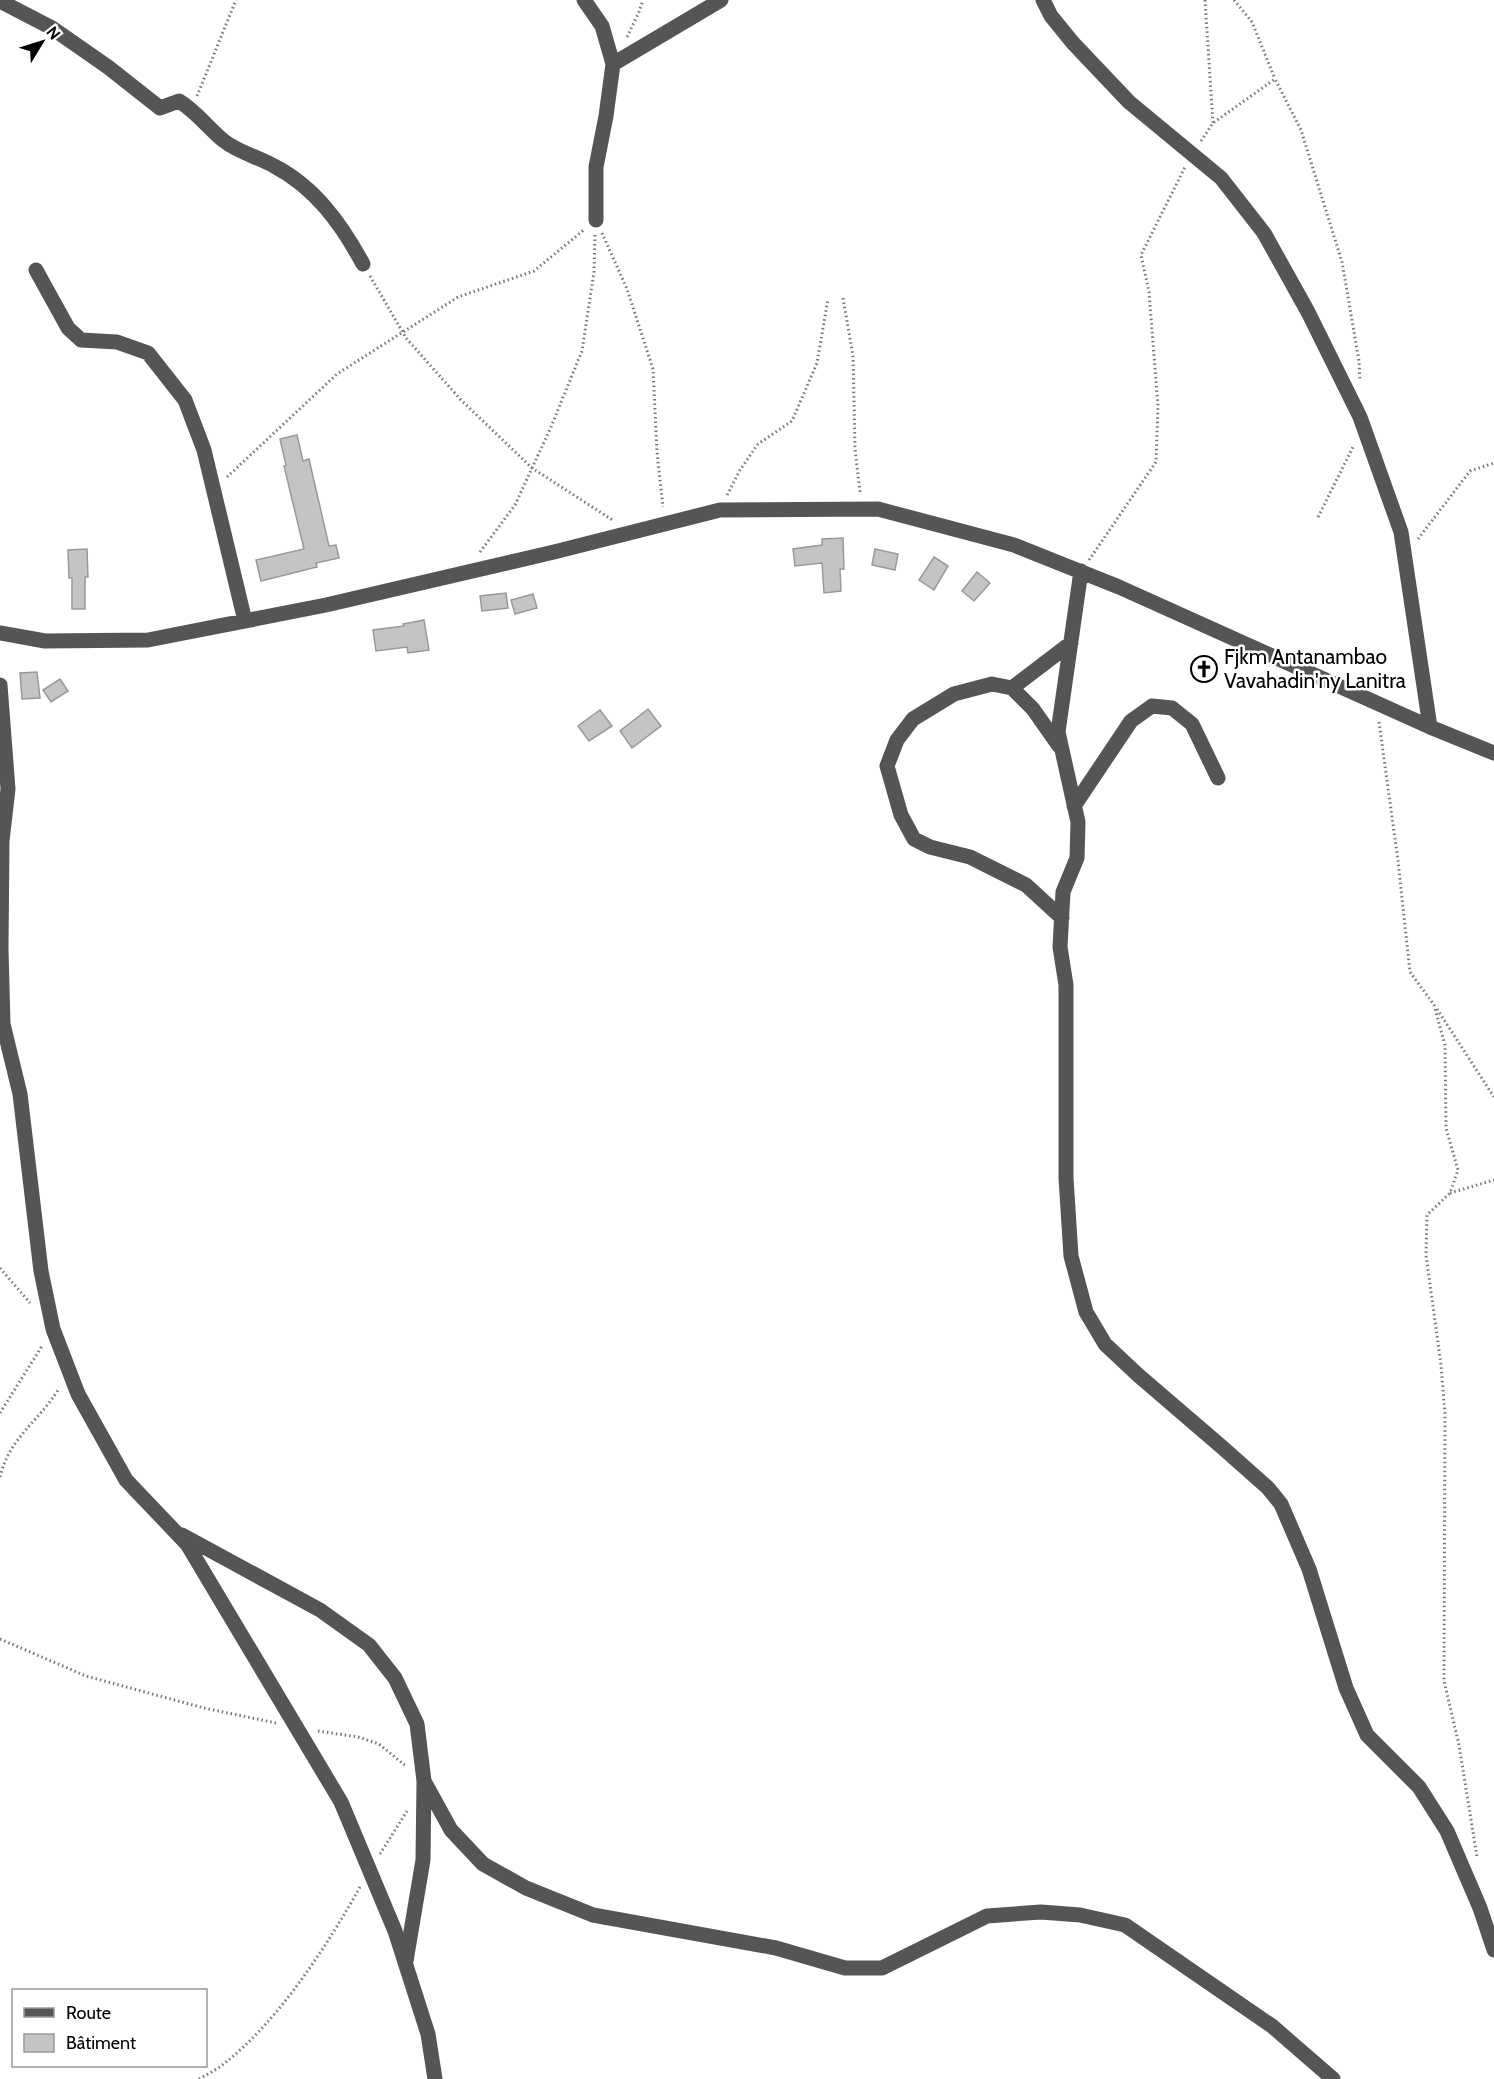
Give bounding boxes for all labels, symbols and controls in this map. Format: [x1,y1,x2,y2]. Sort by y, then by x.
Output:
north arrow [12,12,72,72]
text: N [42,23,64,43]
place label: Fjkm Antanambao Vavahadin'ny Lanitra [1224,644,1406,693]
church icon: Fjkm Antanambao Vavahadin'ny Lanitra [1189,654,1219,684]
legend [12,1989,207,2067]
text: Route [66,2002,111,2024]
text: Bâtiment [66,2032,136,2054]

